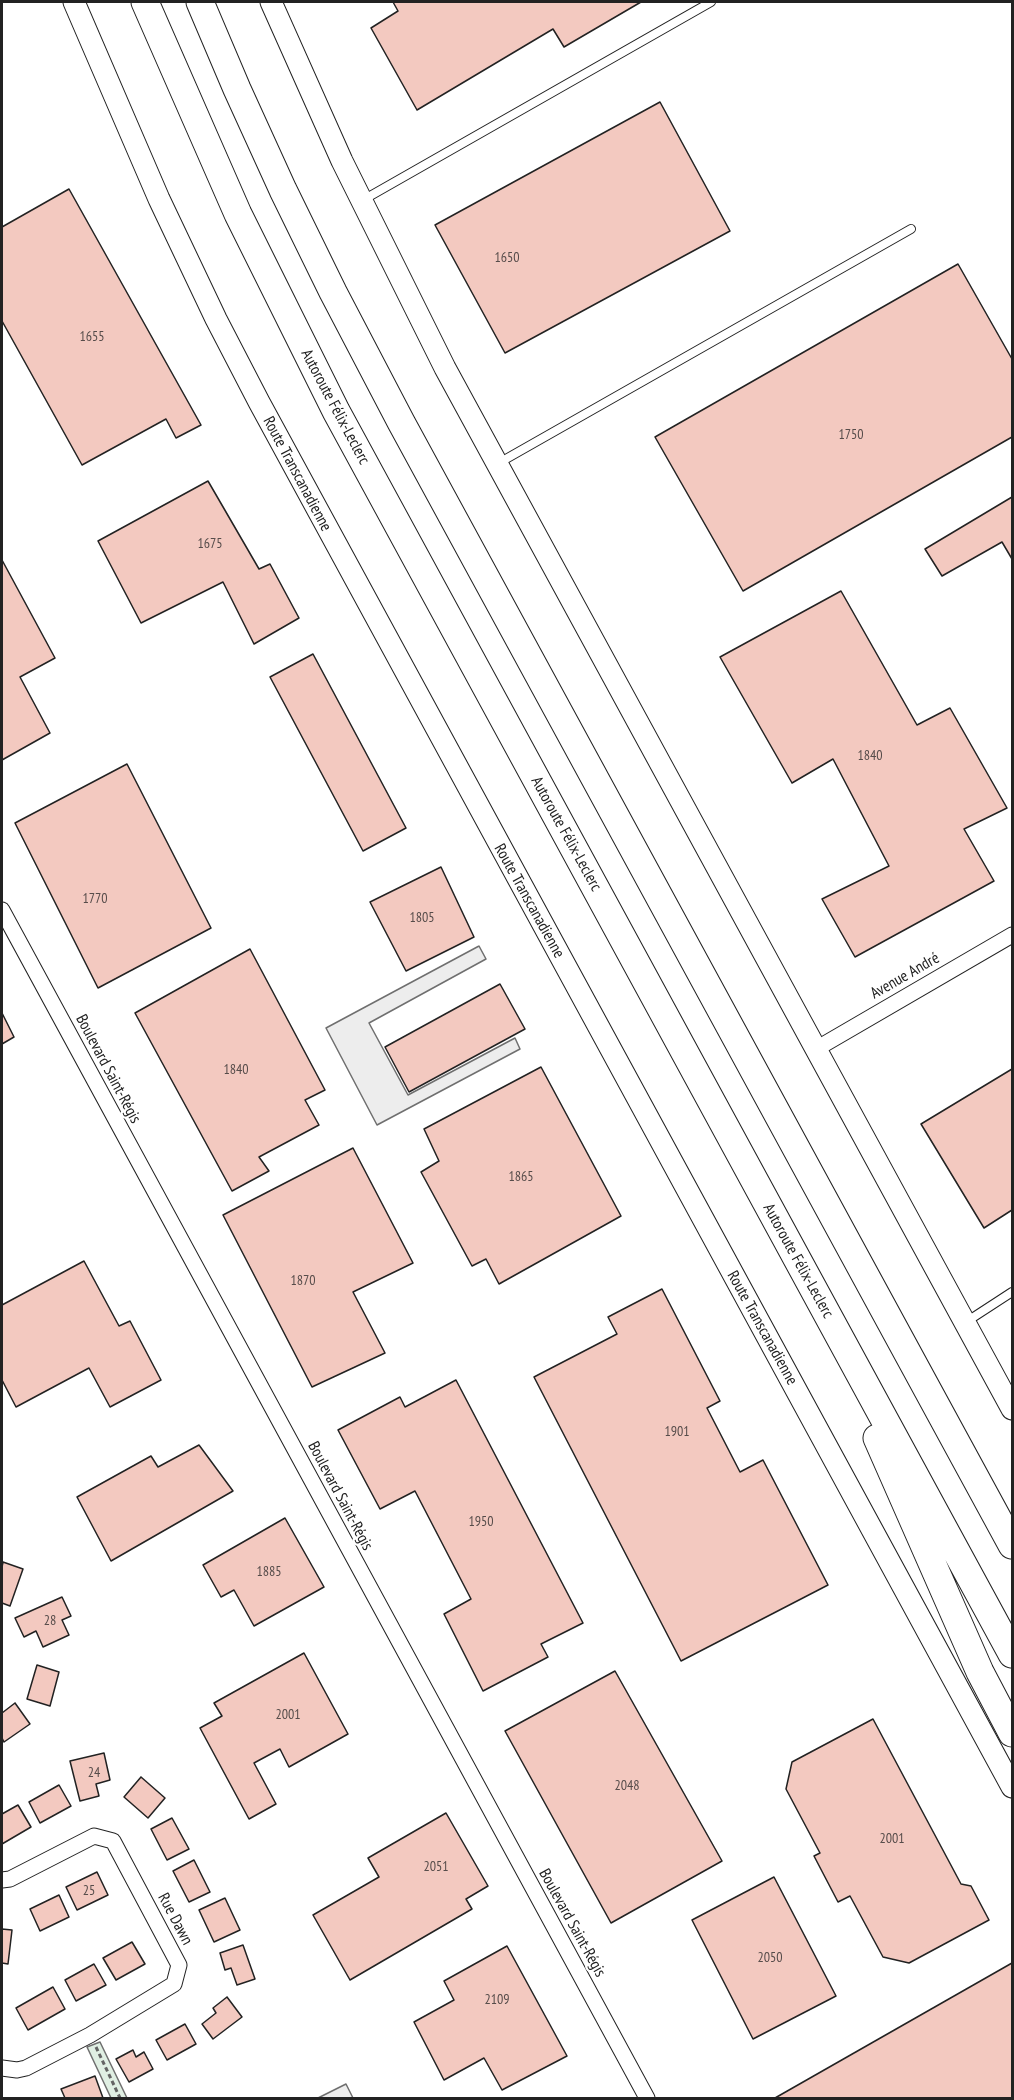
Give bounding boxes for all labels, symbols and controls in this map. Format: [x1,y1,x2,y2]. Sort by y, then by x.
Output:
house number: 1650 [494,250,520,266]
house number: 1655 [79,329,105,345]
street label: Autoroute Félix-Leclerc [297,346,373,468]
street label: Route Transcanadienne [259,413,335,535]
house number: 1750 [838,427,864,443]
house number: 1675 [197,536,223,552]
house number: 1840 [857,748,883,764]
street label: Autoroute Félix-Leclerc [527,773,605,895]
street label: Route Transcanadienne [490,841,568,961]
house number: 1770 [82,891,108,907]
house number: 1805 [409,910,435,926]
street label: Avenue André [867,949,943,1003]
street label: Boulevard Saint-Régis [71,1011,145,1127]
house number: 1840 [223,1062,249,1078]
house number: 1865 [508,1169,534,1185]
street label: Autoroute Félix-Leclerc [759,1200,837,1322]
street label: Route Transcanadienne [723,1268,801,1388]
house number: 1870 [290,1273,316,1289]
house number: 1901 [664,1424,690,1440]
street label: Boulevard Saint-Régis [303,1438,377,1554]
house number: 1950 [468,1514,494,1530]
house number: 1885 [256,1564,282,1580]
house number: 28 [44,1613,56,1629]
house number: 2001 [275,1707,301,1723]
house number: 24 [88,1765,100,1781]
house number: 2048 [614,1778,640,1794]
house number: 2001 [879,1831,905,1847]
house number: 2051 [423,1859,449,1875]
street label: Boulevard Saint-Régis [534,1866,610,1980]
house number: 25 [83,1883,95,1899]
street label: Rue Dawn [153,1890,197,1948]
house number: 2050 [757,1950,783,1966]
house number: 2109 [484,1992,510,2008]

